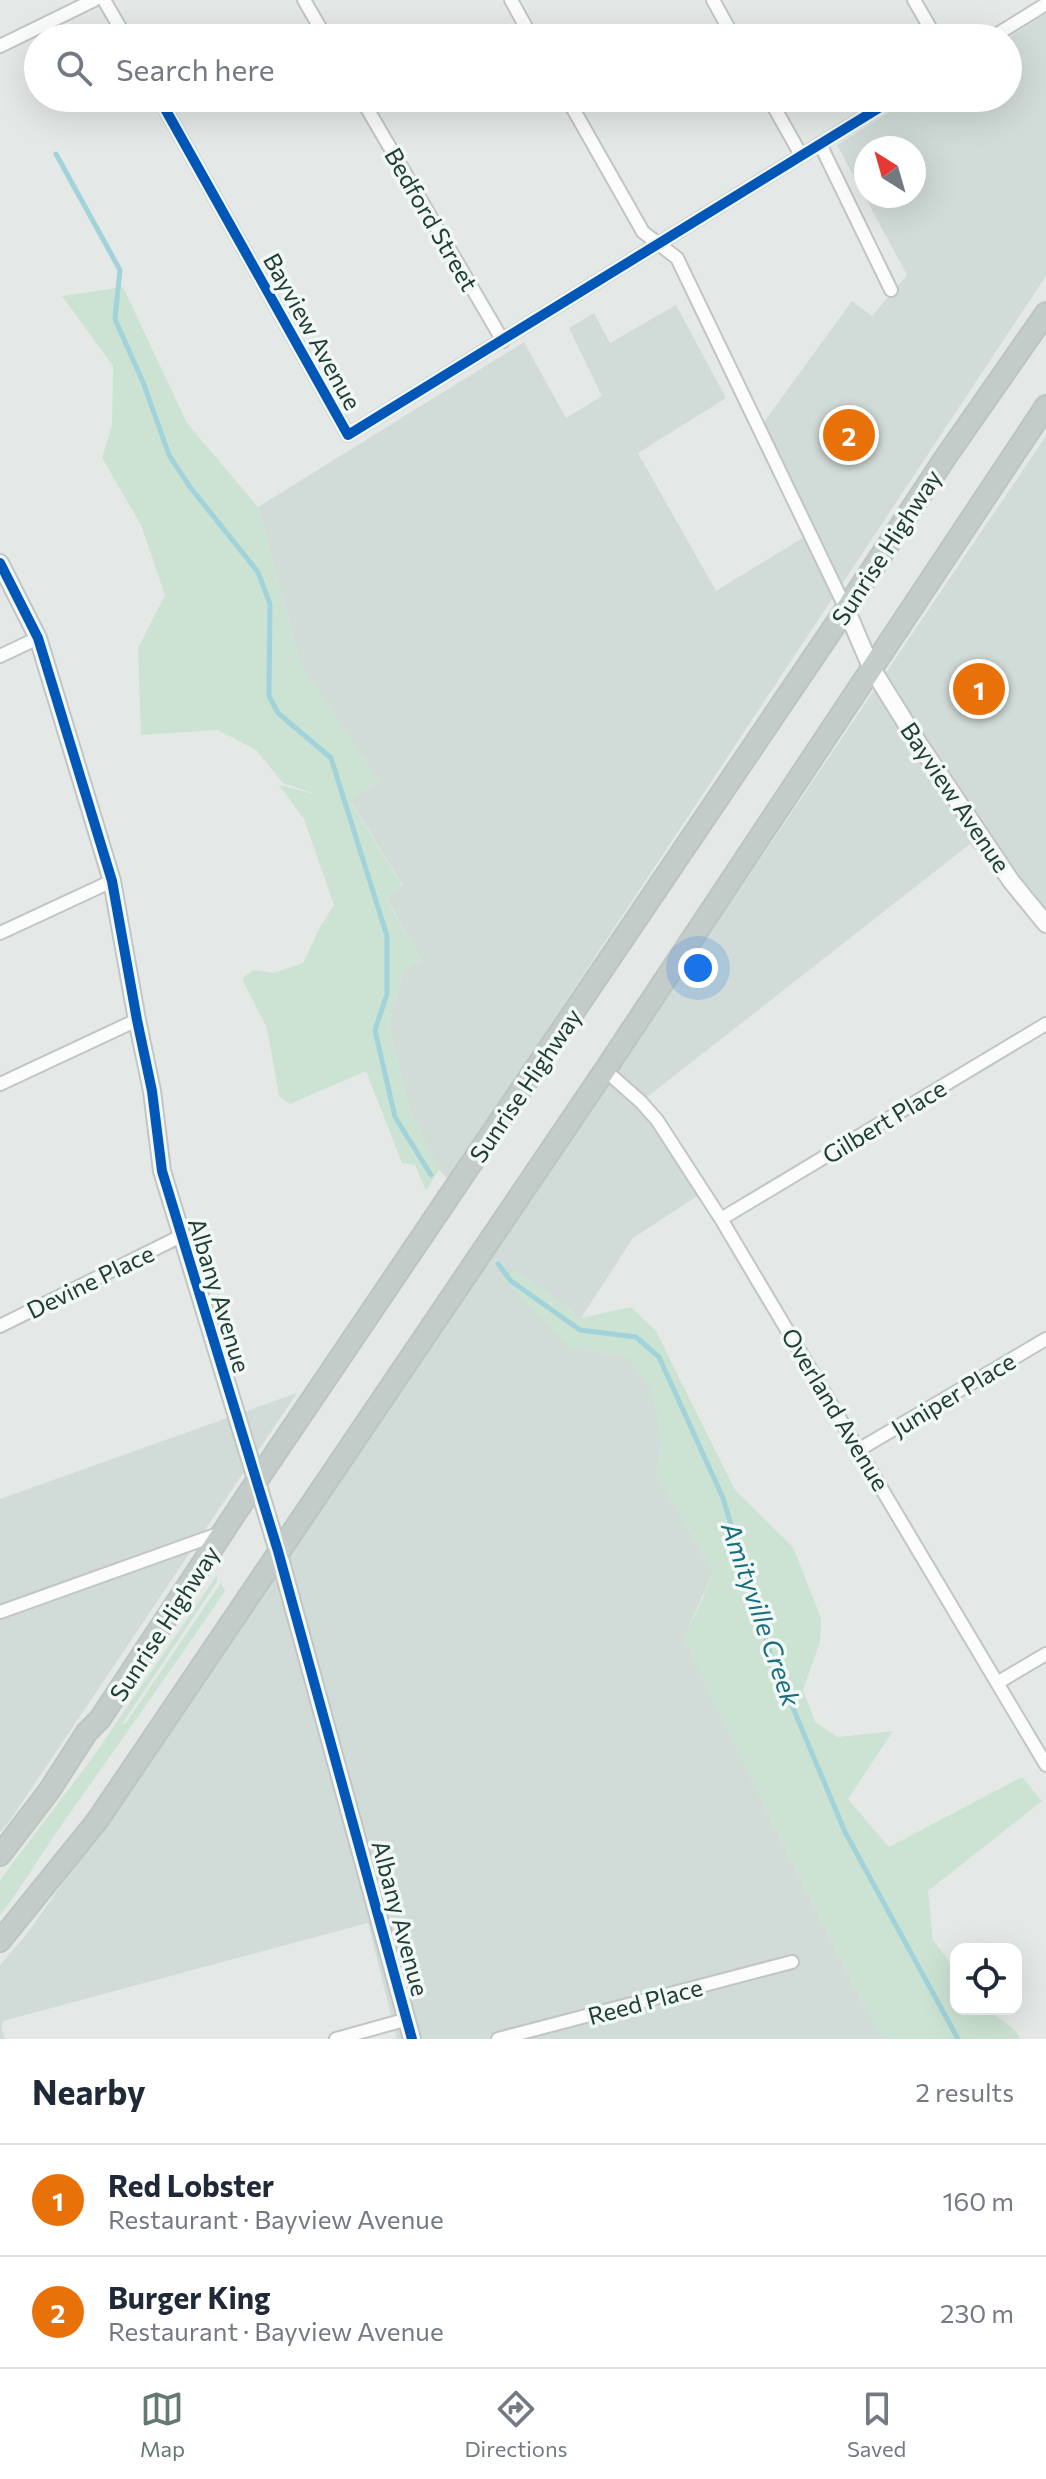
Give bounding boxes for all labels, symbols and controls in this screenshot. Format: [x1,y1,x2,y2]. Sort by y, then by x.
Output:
search box [24,24,1022,112]
icon: search [52,46,96,90]
text: Search here [116,50,275,87]
north arrow [854,136,926,208]
street label: Bedford Street [379,142,485,296]
street label: Bayview Avenue [258,248,368,414]
pin: 2 [823,405,875,465]
street label: Sunrise Highway [825,464,947,630]
pin: 1 [953,659,1005,719]
street label: Bayview Avenue [895,716,1017,878]
your location [678,948,718,988]
street label: Sunrise Highway [463,1002,587,1168]
street label: Gilbert Place [817,1073,951,1169]
street label: Albany Avenue [183,1214,257,1376]
street label: Devine Place [22,1238,158,1324]
street label: Overland Avenue [776,1322,896,1496]
street label: Juniper Place [886,1346,1020,1442]
water label: Amityville Creek [716,1517,808,1711]
street label: Sunrise Highway [103,1540,225,1706]
street label: Albany Avenue [366,1837,436,1999]
map controls [950,1943,1022,2015]
button: locate [950,1943,1022,2015]
street label: Reed Place [585,1972,705,2030]
text: Nearby [32,2070,146,2112]
text: 2 results [916,2076,1014,2107]
text: Red Lobster [108,2166,274,2203]
text: 1 [52,2185,64,2216]
text: 160 m [942,2185,1014,2216]
text: Restaurant · Bayview Avenue [108,2203,444,2234]
text: Burger King [108,2278,271,2315]
text: 2 [51,2297,65,2328]
text: 230 m [940,2297,1014,2328]
text: Restaurant · Bayview Avenue [108,2315,444,2346]
tab: Map [140,2387,185,2462]
tab: Directions [464,2387,568,2462]
tab: Saved [847,2387,906,2462]

